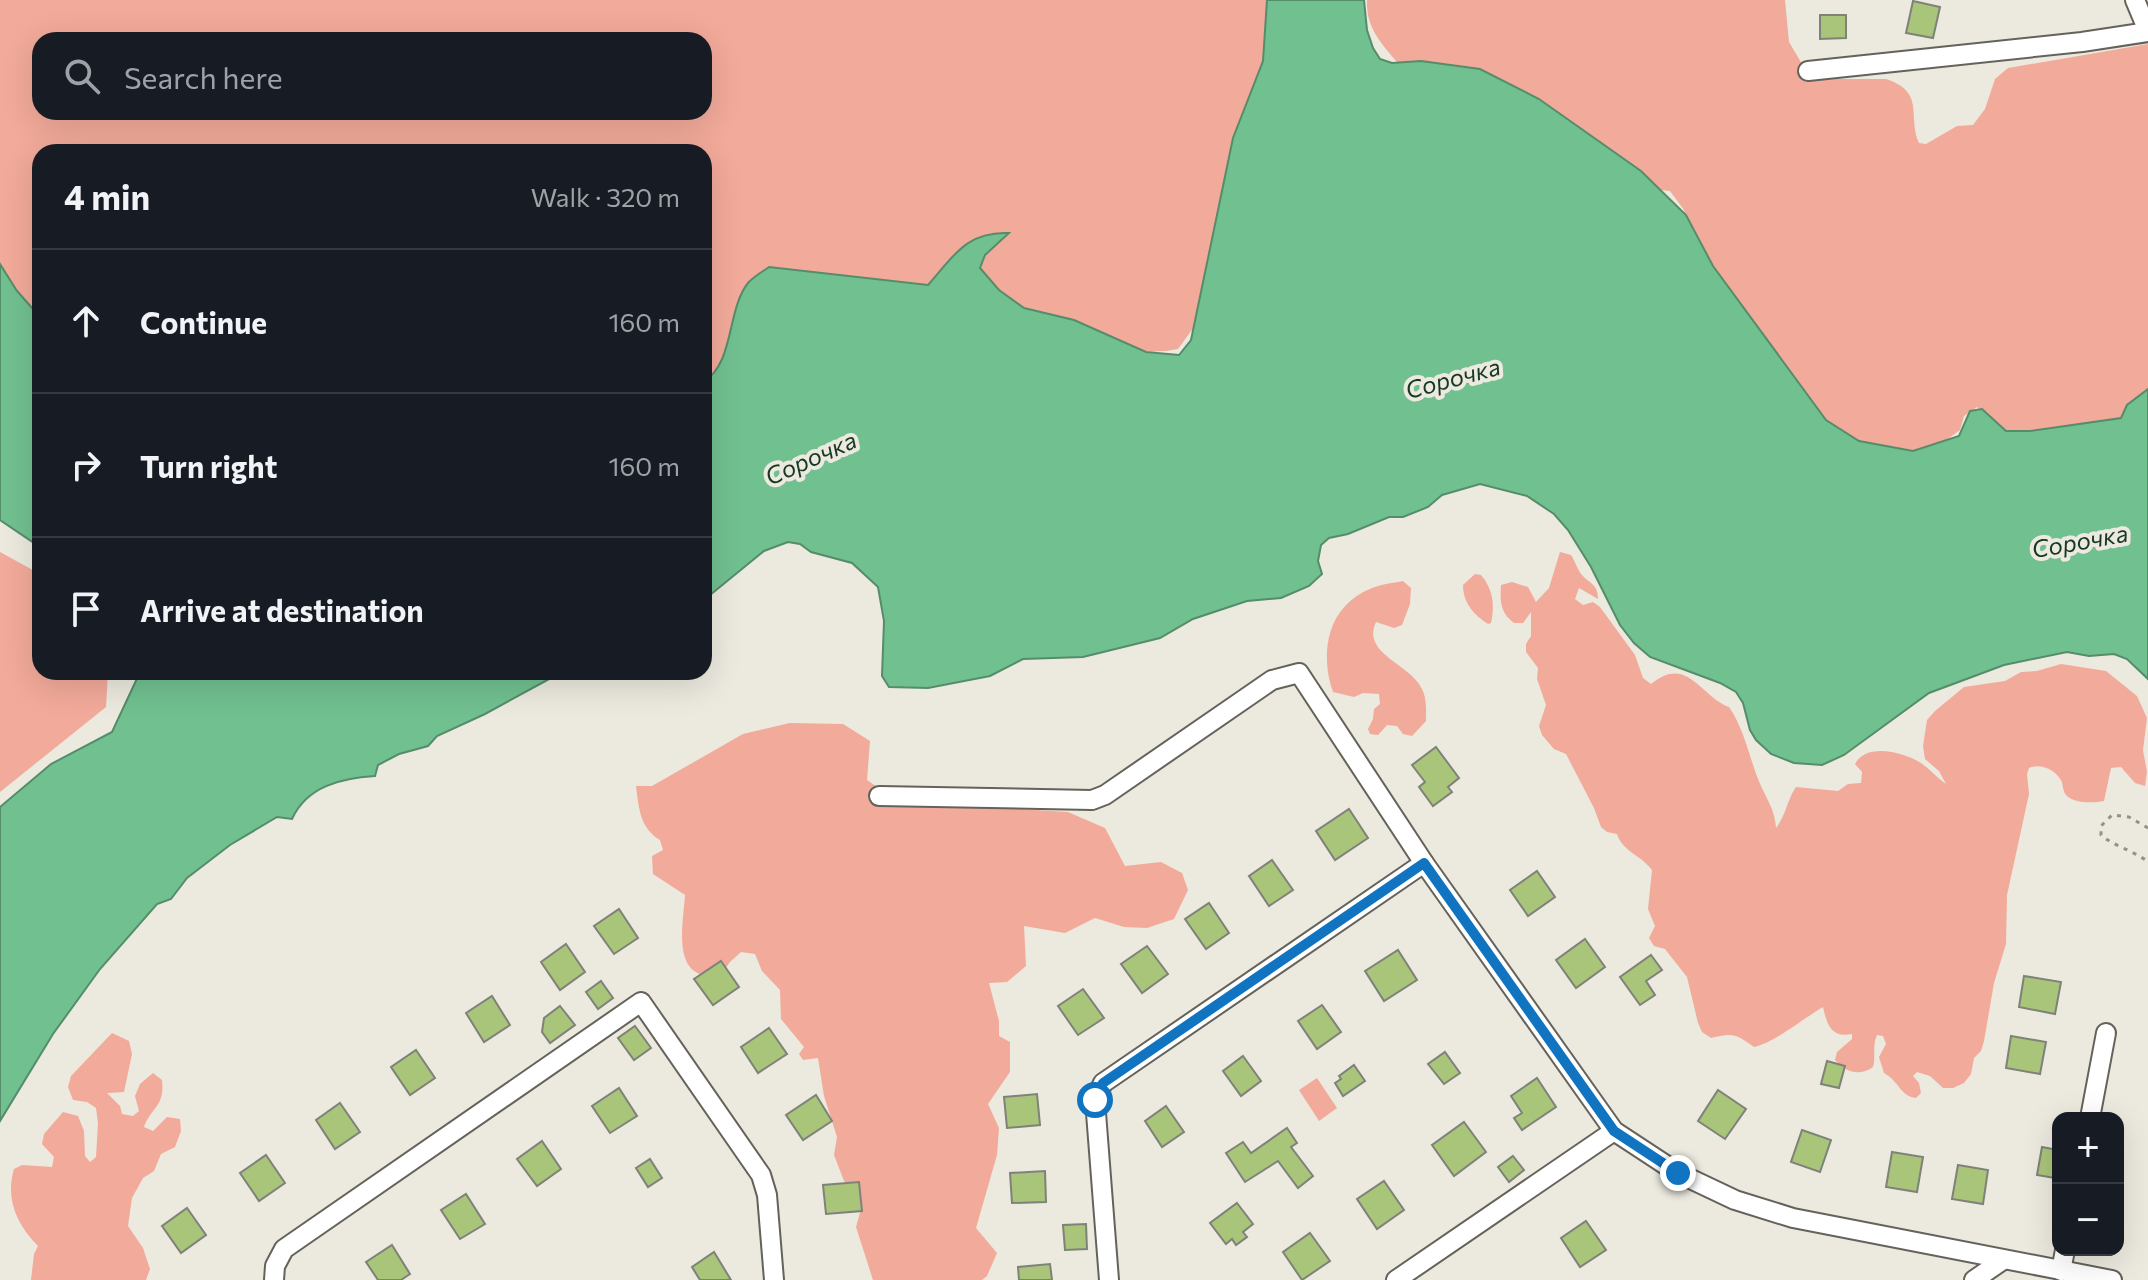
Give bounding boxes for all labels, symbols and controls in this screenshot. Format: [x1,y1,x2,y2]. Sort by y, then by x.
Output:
search box [32,32,712,120]
icon: search [60,54,104,98]
text: Search here [124,58,283,95]
text: 4 min [64,175,150,217]
text: Walk · 320 m [531,181,680,212]
icon: ahead [64,299,108,343]
text: Continue [140,303,267,340]
text: 160 m [608,306,680,337]
water label: Сорочка [1402,351,1503,404]
water label: Сорочка [760,425,861,491]
icon: right [64,443,108,487]
text: Turn right [140,447,277,484]
text: 160 m [608,450,680,481]
water label: Сорочка [2029,518,2130,563]
icon: arrive [64,587,108,631]
text: Arrive at destination [140,591,424,628]
route start [1077,1082,1113,1118]
map controls [2052,1112,2124,1256]
button: + [2052,1112,2124,1184]
route end [1660,1155,1696,1191]
button: − [2052,1184,2124,1256]

